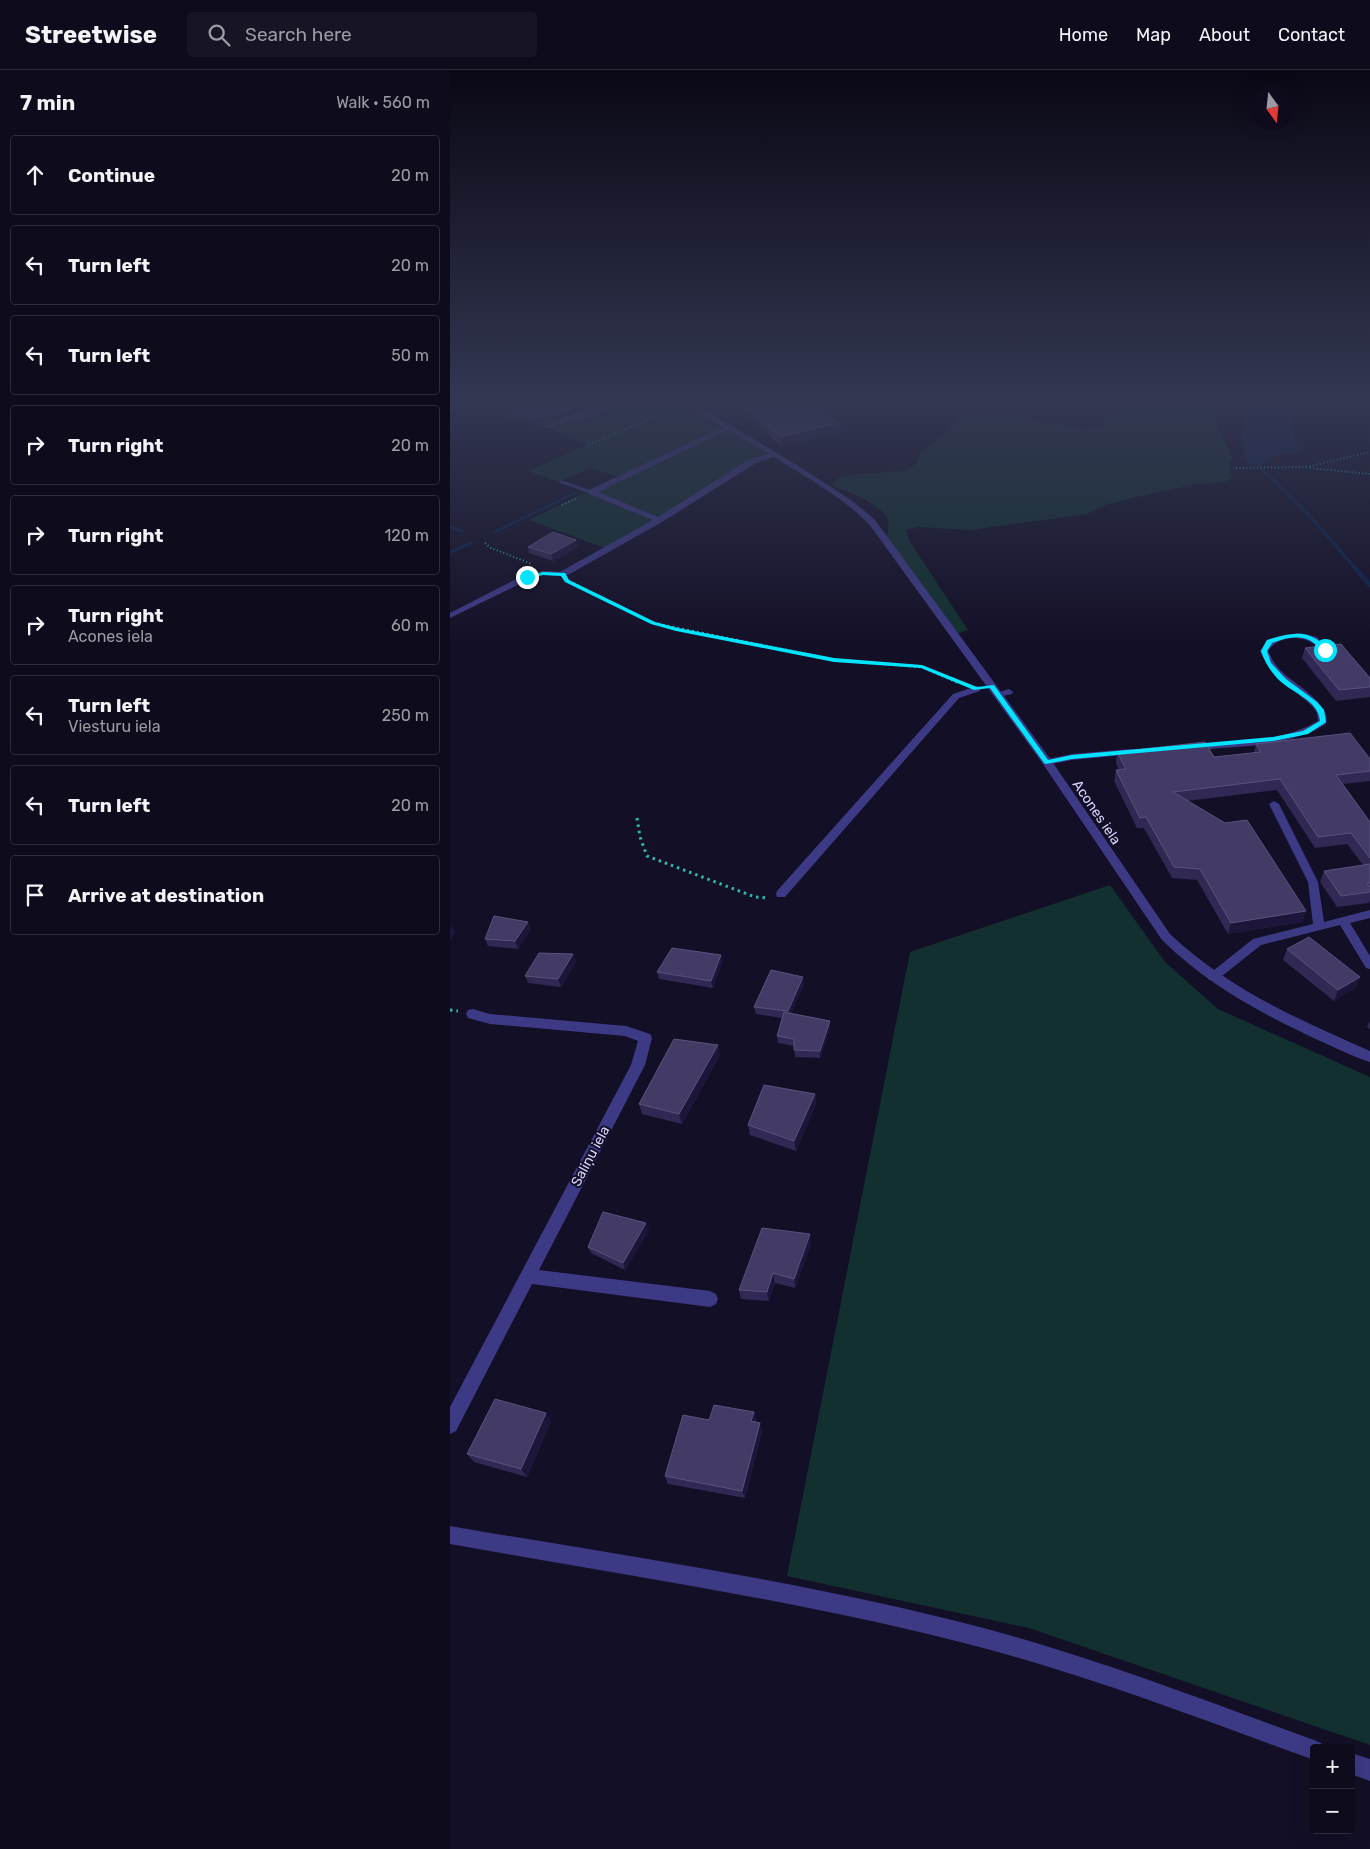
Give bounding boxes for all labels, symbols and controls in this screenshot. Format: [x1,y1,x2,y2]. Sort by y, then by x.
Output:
search box [187,12,537,57]
text: Streetwise [25,21,157,49]
icon: search [205,21,233,49]
text: Search here [245,23,352,46]
text: Home [1059,24,1108,46]
text: Map [1136,24,1171,46]
text: About [1199,24,1250,46]
text: Contact [1278,24,1345,46]
north arrow [1250,85,1295,130]
text: 7 min [20,90,75,115]
text: Walk · 560 m [336,93,430,112]
icon: ahead [21,161,49,189]
text: Continue [68,164,155,187]
text: 20 m [391,166,429,185]
icon: left [21,251,49,279]
text: Turn left [68,254,150,277]
text: 20 m [391,256,429,275]
icon: left [21,341,49,369]
text: Turn left [68,344,150,367]
text: 50 m [391,346,429,365]
icon: right [21,431,49,459]
text: Turn right [68,434,163,457]
text: 20 m [391,436,429,455]
icon: right [21,521,49,549]
text: Turn right [68,524,163,547]
text: 120 m [384,526,429,545]
route end [516,566,539,589]
text: Turn right [68,604,163,627]
icon: right [21,611,49,639]
text: 60 m [391,616,429,635]
text: Acones iela [68,627,153,646]
route start [1314,639,1337,662]
text: Turn left [68,694,150,717]
icon: left [21,701,49,729]
text: 250 m [382,706,429,725]
text: Viesturu iela [68,717,160,736]
street label: Acones iela [1069,777,1124,848]
icon: left [21,791,49,819]
text: Turn left [68,794,150,817]
text: 20 m [391,796,429,815]
icon: arrive [21,881,49,909]
text: Arrive at destination [68,884,264,907]
street label: Saliņu iela [567,1123,613,1189]
map controls [1310,1744,1355,1834]
button: + [1310,1744,1355,1789]
button: − [1310,1789,1355,1834]

